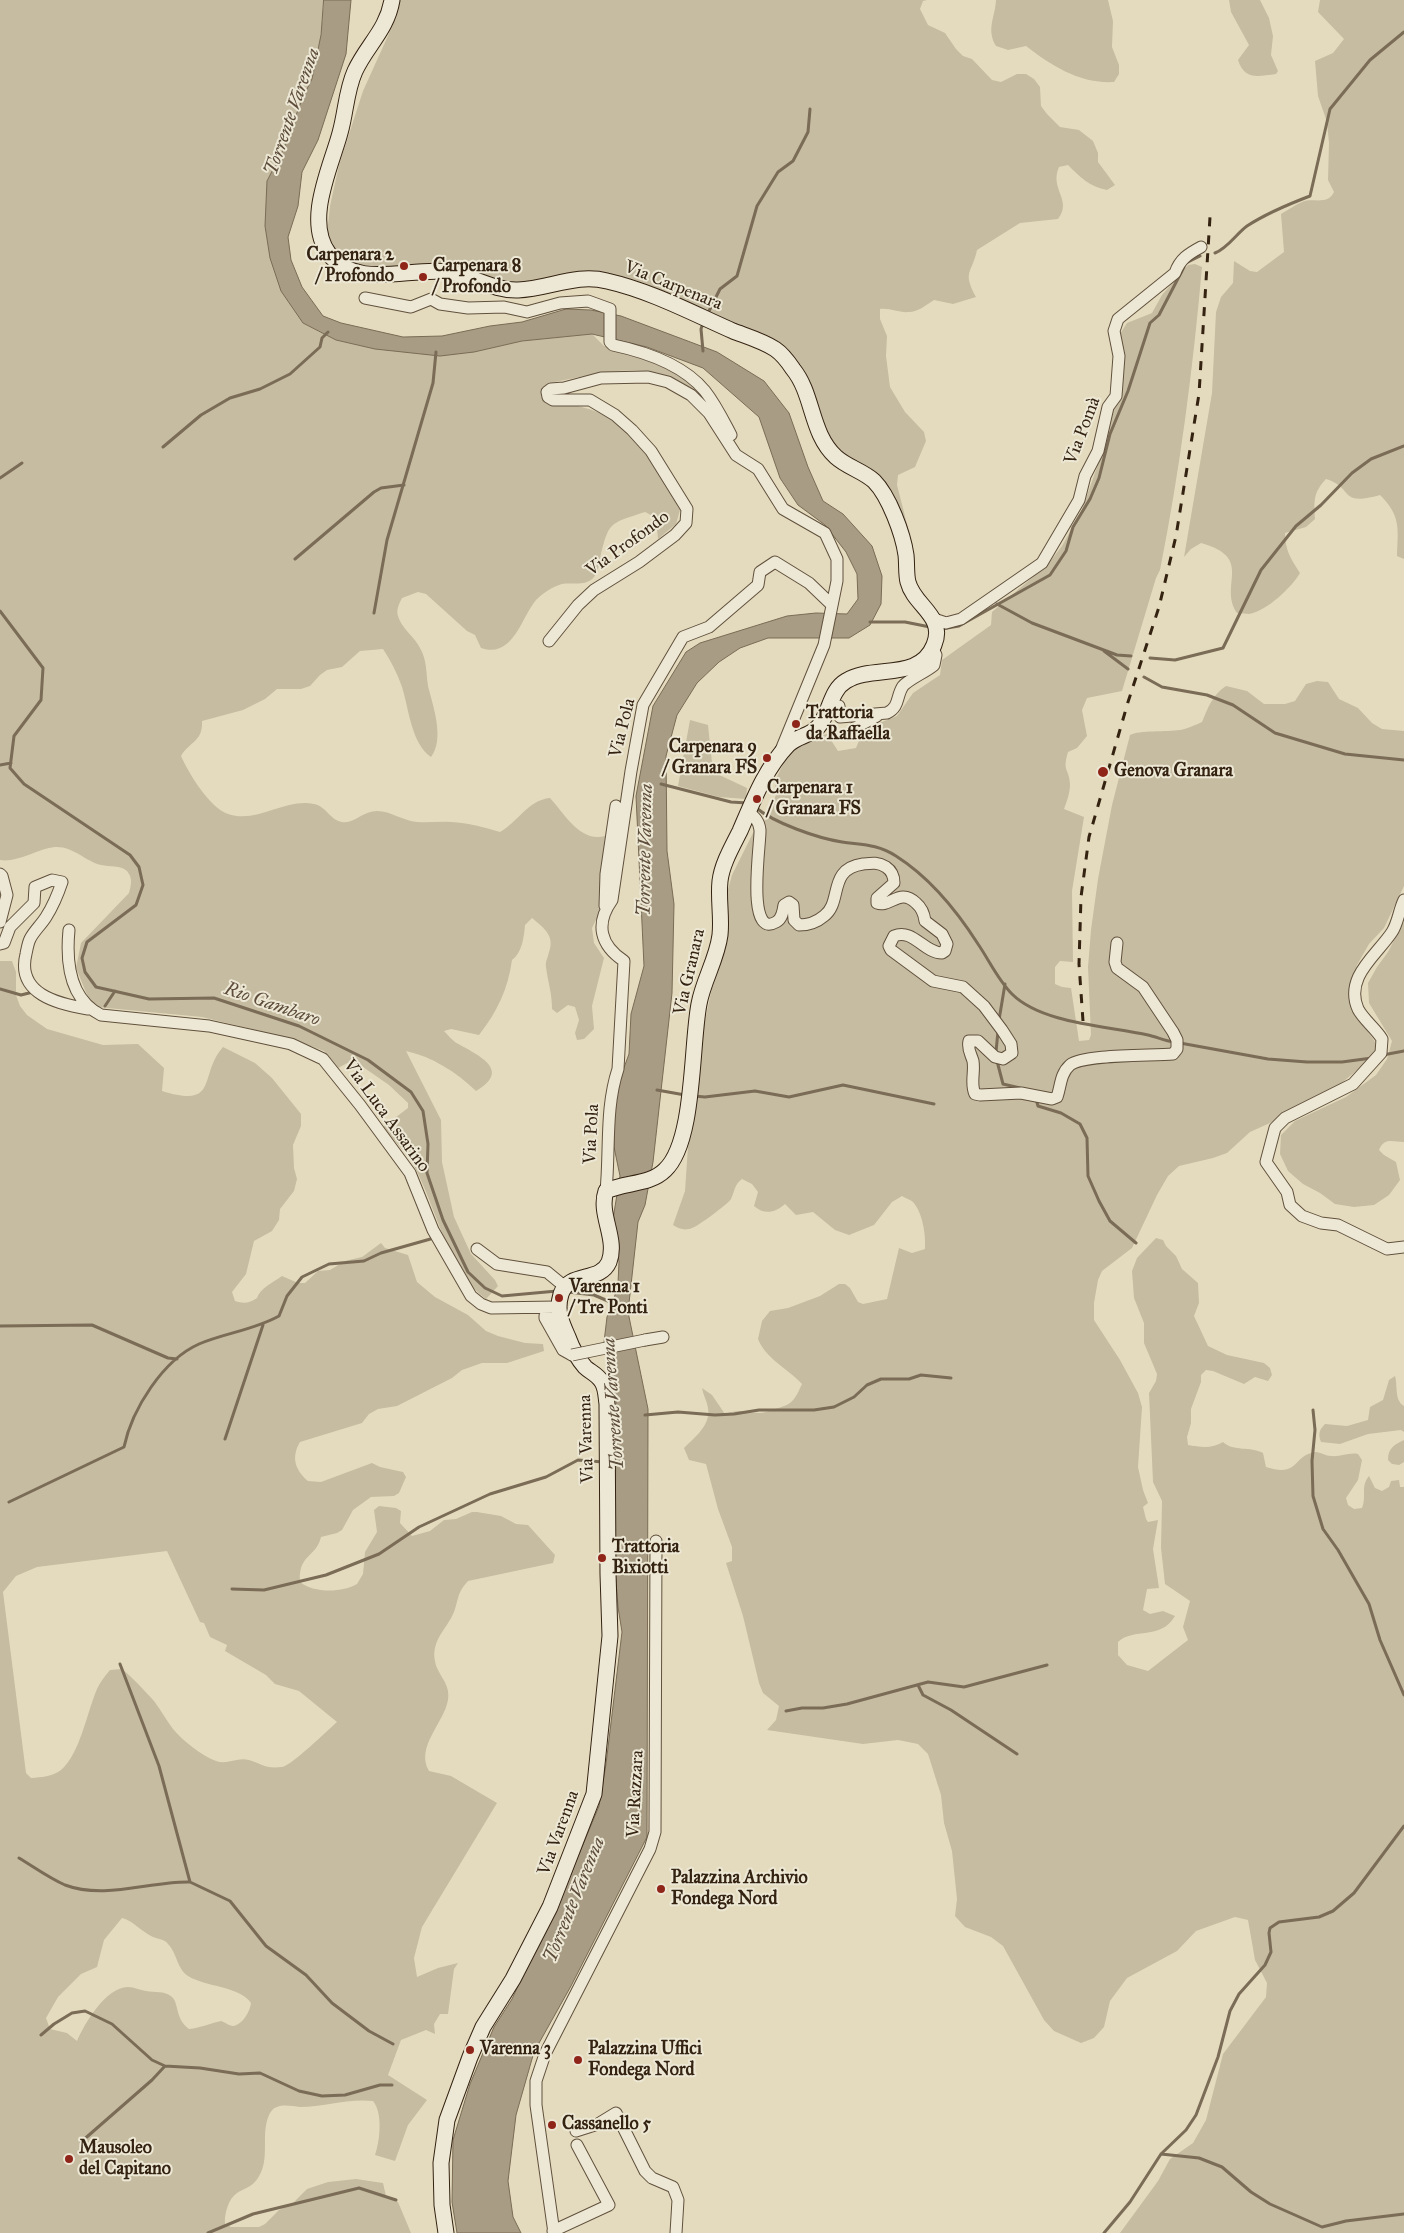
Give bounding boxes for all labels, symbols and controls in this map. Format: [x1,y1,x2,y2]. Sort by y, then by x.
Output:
water label: Torrente Varenna [261,45,325,179]
place label: Carpenara 2 / Profondo [306,245,394,288]
place label: Carpenara 8 / Profondo [433,256,521,298]
street label: Via Carpenara [621,257,725,315]
marker: Carpenara 2 / Profondo [398,260,410,272]
marker: Carpenara 8 / Profondo [417,271,429,283]
street label: Via Pomà [1060,394,1106,468]
street label: Via Profondo [582,506,674,582]
street label: Via Pola [605,696,641,760]
place label: Trattoria da Raffaella [806,703,890,746]
marker: Trattoria da Raffaella [790,718,802,730]
place label: Carpenara 9 / Granara FS [663,737,757,780]
marker: Carpenara 9 / Granara FS [761,752,773,764]
place label: Genova Granara [1114,761,1233,783]
marker: Genova Granara [1096,765,1110,779]
place label: Carpenara 1 / Granara FS [767,778,861,821]
water label: Torrente Varenna [633,783,659,917]
marker: Carpenara 1 / Granara FS [751,793,763,805]
street label: Via Granara [670,927,710,1017]
water label: Rio Gambaro [221,978,323,1032]
street label: Via Luca Assarino [338,1055,434,1177]
street label: Via Pola [580,1103,604,1165]
place label: Varenna 1 / Tre Ponti [569,1277,648,1320]
marker: Varenna 1 / Tre Ponti [553,1292,565,1304]
water label: Torrente Varenna [598,1337,630,1471]
street label: Via Varenna [575,1394,599,1484]
place label: Trattoria Bixiotti [612,1537,679,1580]
marker: Trattoria Bixiotti [596,1552,608,1564]
street label: Via Razzara [623,1750,649,1838]
street label: Via Varenna [534,1788,584,1878]
water label: Torrente Varenna [540,1834,610,1966]
place label: Palazzina Archivio Fondega Nord [671,1868,808,1910]
marker: Palazzina Archivio Fondega Nord [655,1883,667,1895]
place label: Varenna 3 [480,2039,551,2061]
place label: Palazzina Uffici Fondega Nord [588,2039,702,2082]
marker: Varenna 3 [464,2044,476,2056]
marker: Palazzina Uffici Fondega Nord [572,2054,584,2066]
place label: Cassanello 5 [562,2114,651,2136]
marker: Cassanello 5 [546,2119,558,2131]
place label: Mausoleo del Capitano [79,2138,171,2180]
marker: Mausoleo del Capitano [63,2153,75,2165]

